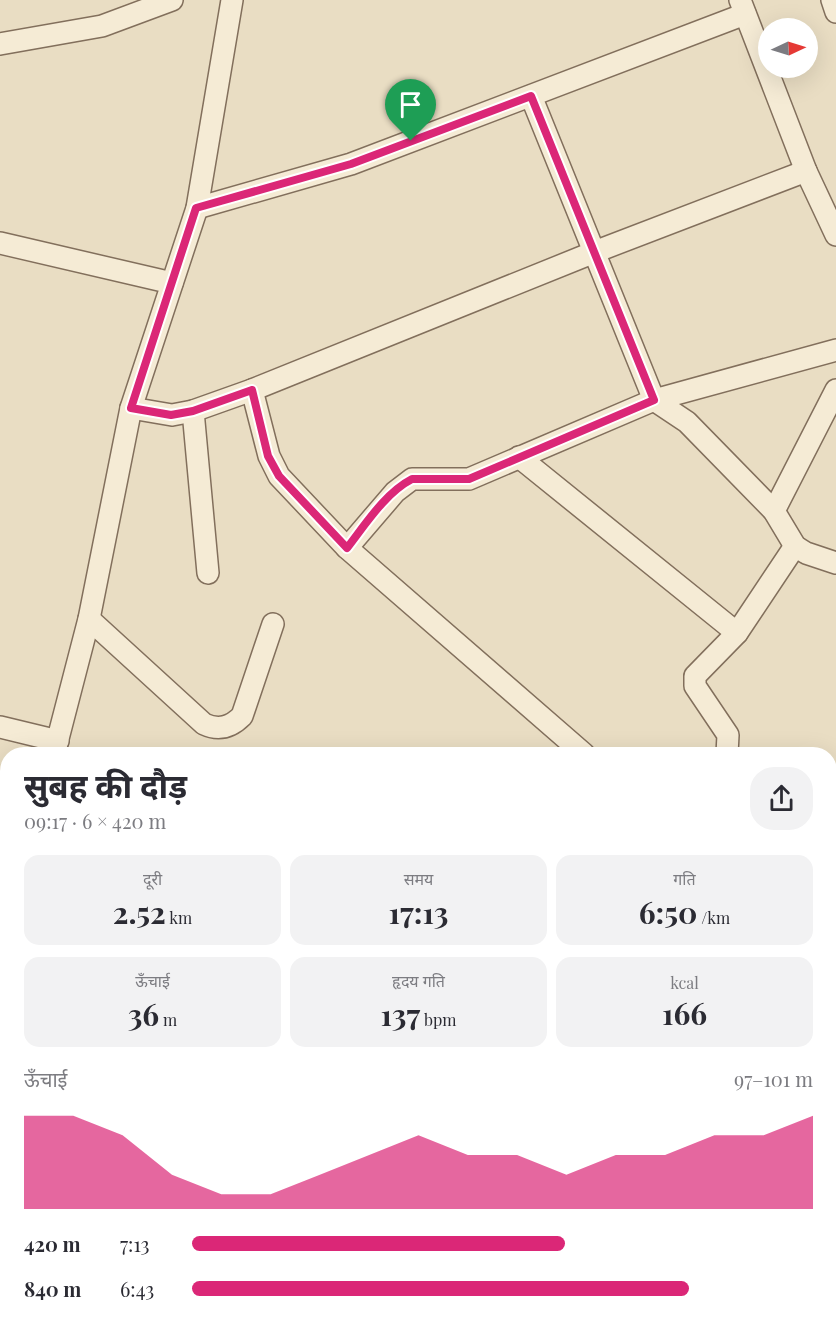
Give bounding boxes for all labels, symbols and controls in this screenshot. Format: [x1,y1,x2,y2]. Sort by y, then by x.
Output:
north arrow [758,18,818,78]
map controls [758,18,818,78]
pin [385,79,436,141]
icon: arrive [394,88,427,121]
text: सुबह की दौड़ [24,762,187,806]
button: share [750,767,813,830]
text: 09:17 · 6 × 420 m [24,807,166,834]
text: दूरी [143,868,162,889]
text: समय [404,868,433,889]
text: गति [673,868,696,889]
text: 2.52 [113,892,166,932]
text: 17:13 [389,892,448,932]
text: 6:50 [639,892,697,932]
text: km [166,907,192,928]
text: /km [697,907,730,928]
text: ऊँचाई [135,970,170,991]
text: हृदय गति [392,970,445,991]
text: kcal [670,972,699,993]
text: 166 [662,993,707,1033]
text: 36 [128,994,159,1034]
text: 137 [380,994,420,1034]
text: m [159,1009,177,1030]
text: bpm [420,1009,457,1030]
text: ऊँचाई [24,1065,67,1092]
text: 97–101 m [734,1065,813,1092]
text: 420 m [24,1230,81,1257]
text: 7:13 [120,1230,150,1257]
text: 840 m [24,1275,81,1302]
text: 6:43 [120,1275,154,1302]

